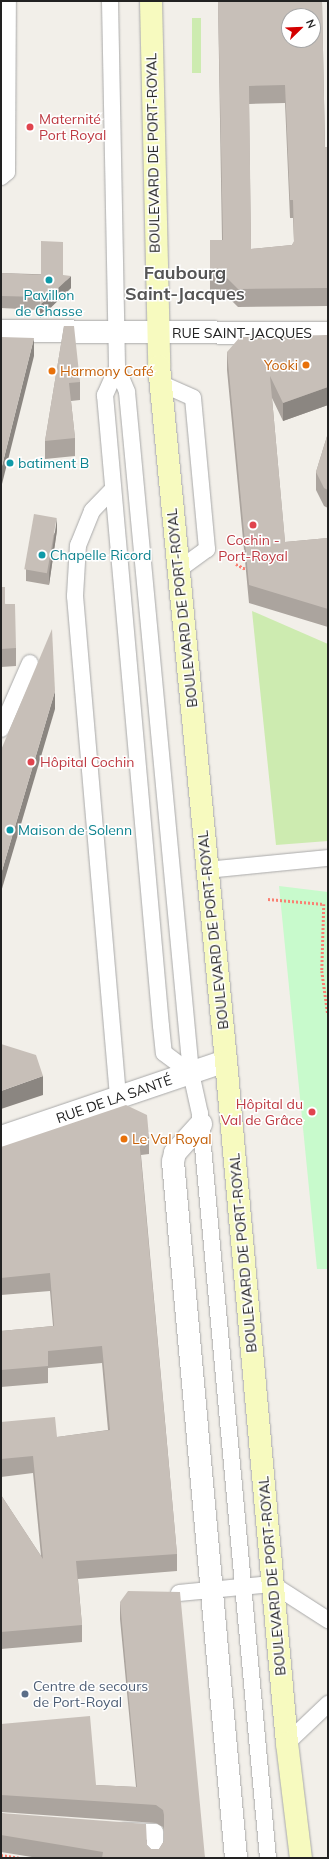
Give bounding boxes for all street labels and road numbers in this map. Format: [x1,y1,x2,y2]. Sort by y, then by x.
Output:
street label: BOULEVARD DE PORT-ROYAL [143,53,163,253]
street label: RUE SAINT-JACQUES [172,325,312,341]
street label: BOULEVARD DE PORT-ROYAL [163,508,201,708]
street label: BOULEVARD DE PORT-ROYAL [194,830,232,1030]
street label: RUE DE LA SANTÉ [54,1071,174,1127]
street label: BOULEVARD DE PORT-ROYAL [226,1153,260,1353]
street label: BOULEVARD DE PORT-ROYAL [255,1476,289,1676]

